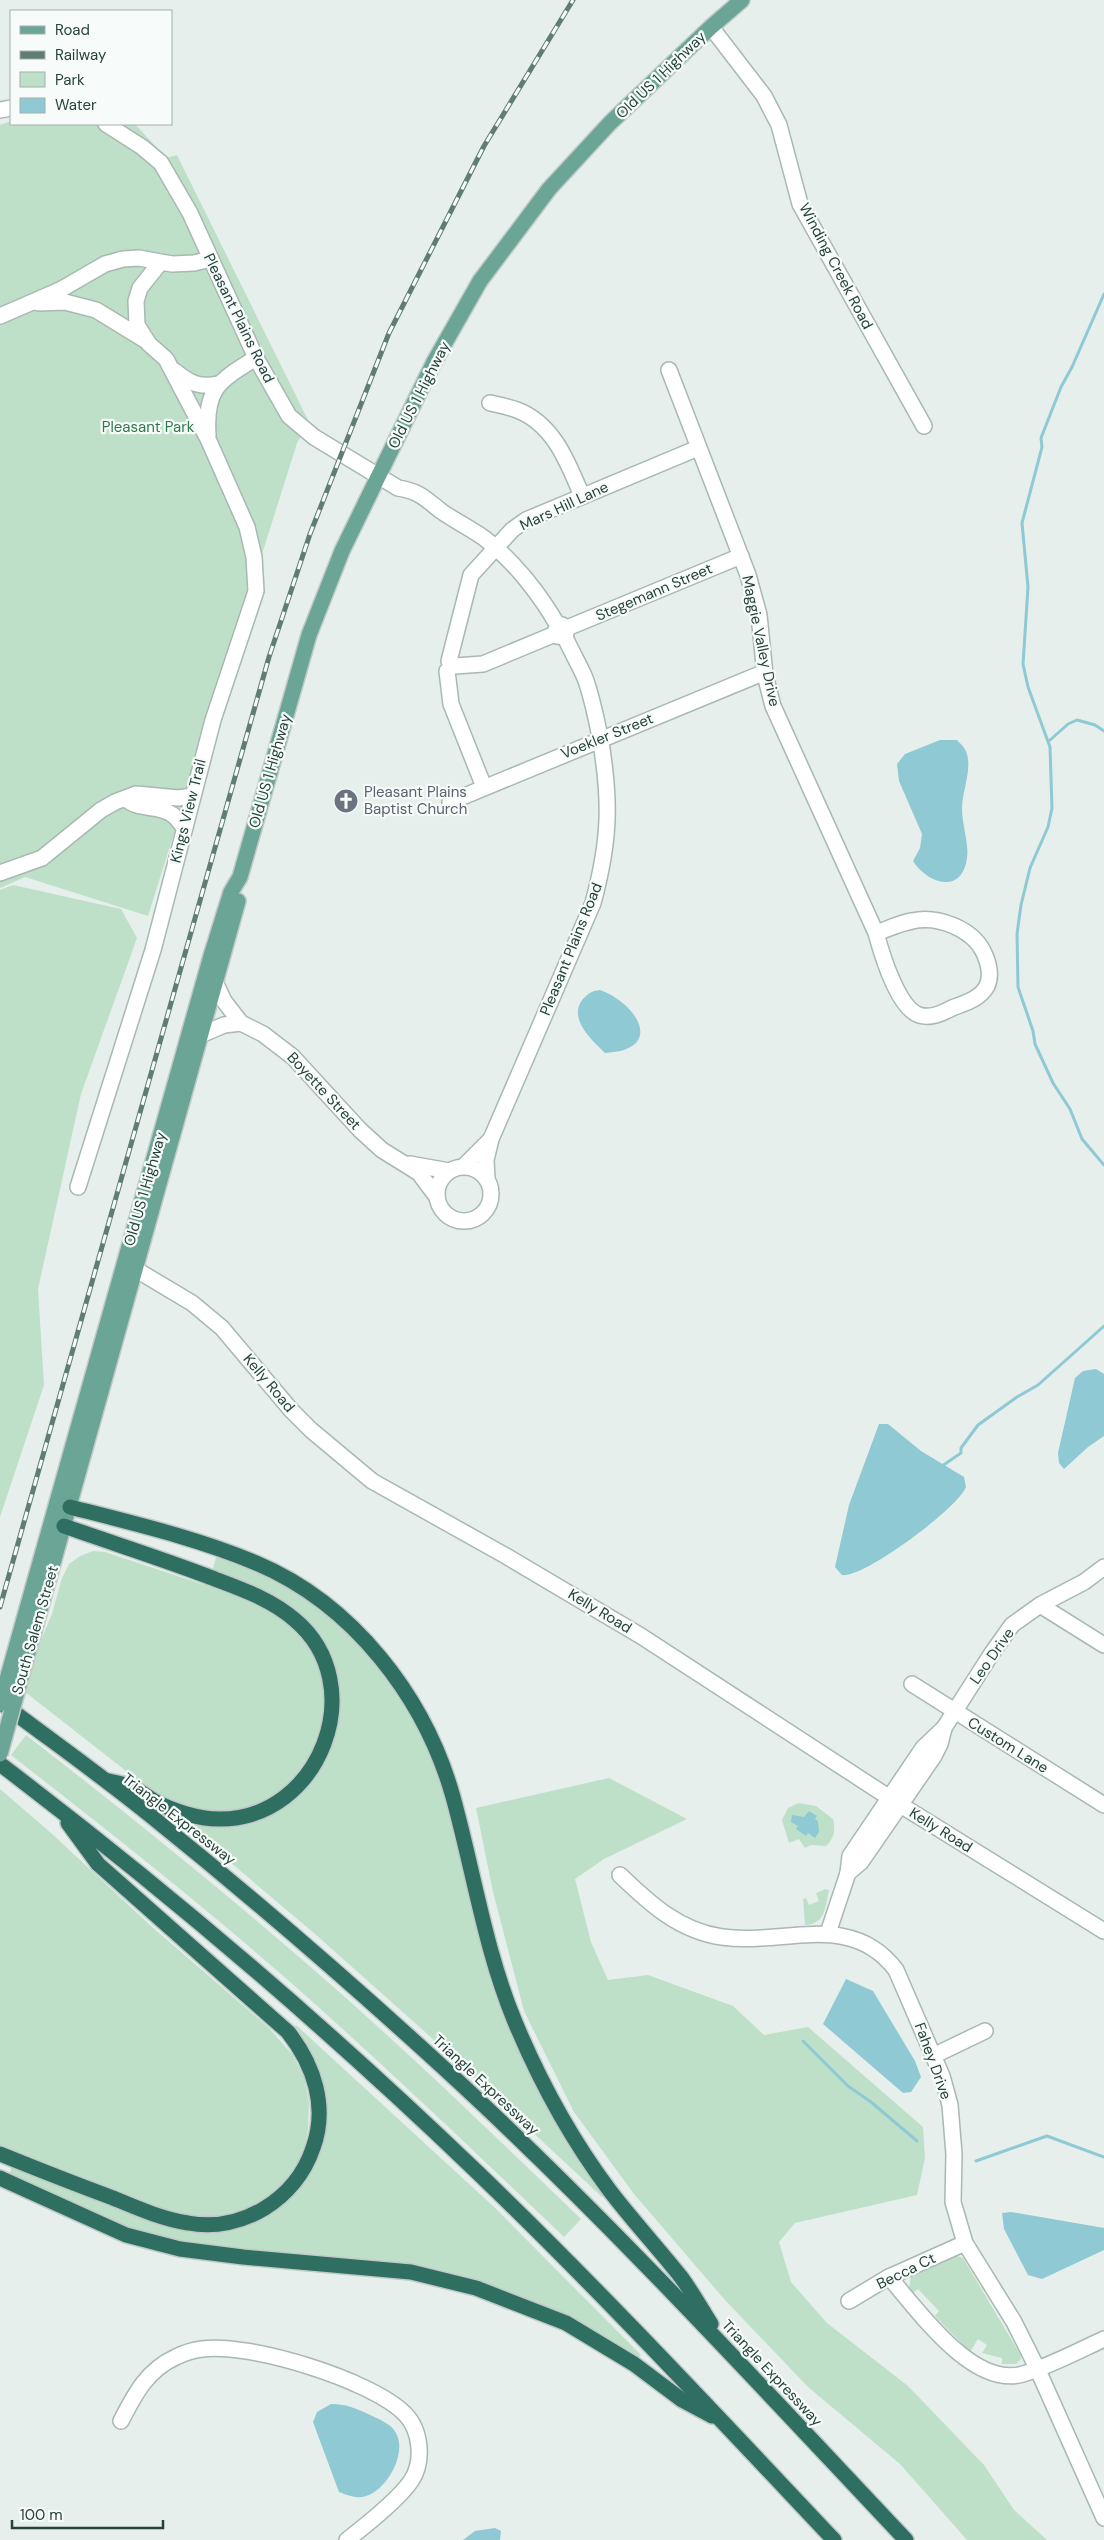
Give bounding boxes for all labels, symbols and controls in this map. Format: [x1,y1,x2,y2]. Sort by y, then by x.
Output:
legend [10,10,172,125]
text: Road [55,20,90,40]
street label: Old US 1 Highway [612,26,711,123]
text: Railway [55,45,107,65]
text: Park [55,70,85,90]
text: Water [55,95,97,115]
street label: Winding Creek Road [794,199,878,333]
street label: Pleasant Plains Road [199,250,279,386]
street label: Old US 1 Highway [383,337,455,452]
park label: Pleasant Park [102,417,195,437]
street label: Mars Hill Lane [516,477,612,535]
street label: Stegemann Street [593,558,715,626]
street label: Maggie Valley Drive [737,574,785,708]
street label: Voekler Street [558,708,656,764]
street label: Old US 1 Highway [244,711,296,830]
street label: Kings View Trail [165,757,211,865]
place label: Pleasant Plains Baptist Church [364,782,467,819]
church icon: Pleasant Plains Baptist Church [333,788,359,814]
street label: Pleasant Plains Road [535,880,607,1018]
street label: Boyette Street [283,1048,365,1134]
street label: Old US 1 Highway [119,1129,171,1248]
street label: Kelly Road [239,1349,299,1417]
street label: South Salem Street [7,1563,63,1697]
street label: Kelly Road [565,1584,635,1638]
street label: Leo Drive [965,1624,1019,1688]
street label: Custom Lane [964,1712,1052,1778]
street label: Triangle Expressway [118,1768,240,1870]
street label: Kelly Road [906,1803,976,1857]
street label: Fahey Drive [910,2020,956,2102]
street label: Triangle Expressway [428,2030,544,2140]
street label: Becca Ct [873,2248,939,2294]
street label: Triangle Expressway [717,2315,827,2431]
scale bar [12,2498,164,2530]
text: 100 m [20,2505,63,2525]

